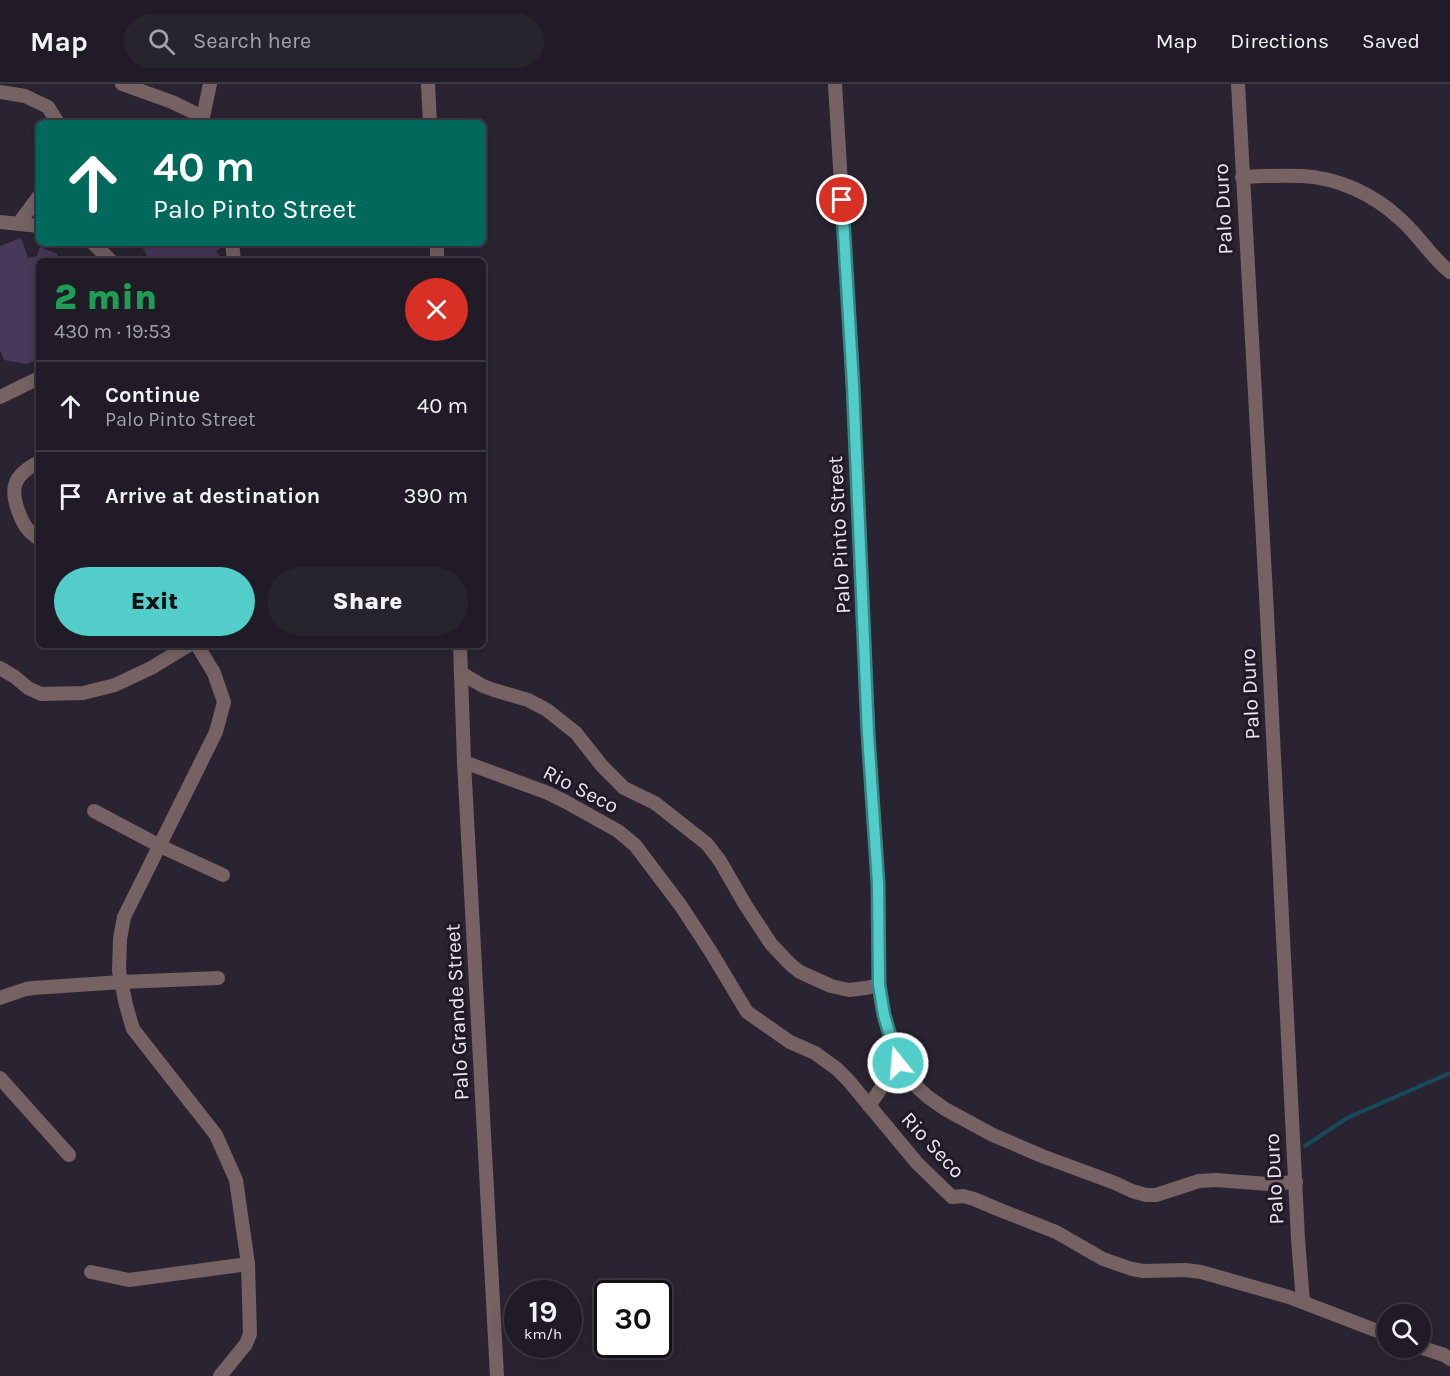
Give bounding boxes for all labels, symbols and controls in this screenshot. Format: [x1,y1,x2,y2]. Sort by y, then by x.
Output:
search box [124,14,544,68]
text: Map [30,25,88,58]
icon: search [145,25,178,58]
text: Search here [193,28,311,54]
text: Map [1156,29,1197,53]
text: Directions [1230,29,1329,53]
text: Saved [1362,29,1420,53]
text: 40 m [153,142,255,192]
icon: ahead [54,144,132,222]
street label: Palo Duro [1209,163,1237,255]
pin [816,174,867,225]
icon: arrive [825,183,858,216]
text: Palo Pinto Street [153,193,356,225]
text: 2 min [54,276,157,318]
button: close [405,278,468,341]
text: 430 m · 19:53 [54,320,171,343]
text: Continue [105,382,200,408]
icon: ahead [54,390,87,423]
text: 40 m [417,393,468,419]
text: Palo Pinto Street [105,408,256,431]
street label: Palo Pinto Street [823,455,855,615]
icon: arrive [54,480,87,513]
text: Arrive at destination [105,483,320,509]
text: 390 m [403,483,468,509]
button: Exit [54,567,255,636]
button: Share [267,567,468,636]
street label: Palo Duro [1236,648,1264,740]
street label: Rio Seco [539,760,623,818]
street label: Palo Grande Street [440,923,474,1101]
position arrow [866,1031,930,1095]
street label: Rio Seco [896,1107,970,1183]
street label: Palo Duro [1260,1133,1288,1225]
speed limit sign: 30 [594,1280,672,1358]
text: 19 [528,1294,557,1330]
map controls [1377,1304,1431,1358]
button: search [1377,1304,1431,1358]
text: km/h [524,1325,562,1343]

